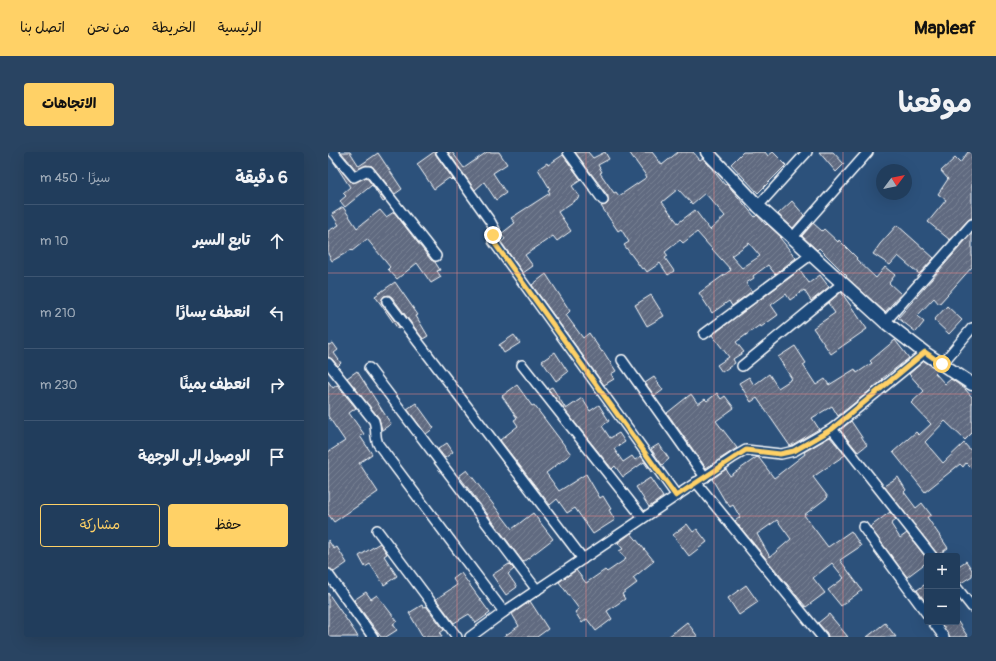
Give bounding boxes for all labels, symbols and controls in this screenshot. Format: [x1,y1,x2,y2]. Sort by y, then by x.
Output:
text: Mapleaf [914,16,976,40]
text: اتصل بنا [20,19,65,36]
text: من نحن [87,19,130,36]
text: الخريطة [152,19,196,36]
text: الرئيسية [218,19,262,36]
button: الاتجاهات [24,83,114,126]
text: موقعنا [898,86,972,121]
north arrow [876,164,912,200]
text: 6 دقيقة [235,167,288,188]
text: سيرًا · 450 m [40,170,110,186]
route end [484,226,502,244]
icon: ahead [266,230,288,252]
text: تابع السير [193,231,250,250]
text: 10 m [40,233,68,249]
icon: left [266,302,288,324]
text: انعطف يسارًا [176,303,250,322]
text: 210 m [40,305,76,321]
route start [933,355,951,373]
icon: right [266,374,288,396]
text: انعطف يمينًا [180,375,250,394]
text: 230 m [40,377,77,393]
icon: arrive [266,446,288,468]
text: الوصول إلى الوجهة [138,447,250,466]
button: مشاركة [40,504,160,547]
button: حفظ [168,504,288,547]
map controls [924,553,960,625]
button: + [924,553,960,589]
button: − [924,589,960,625]

